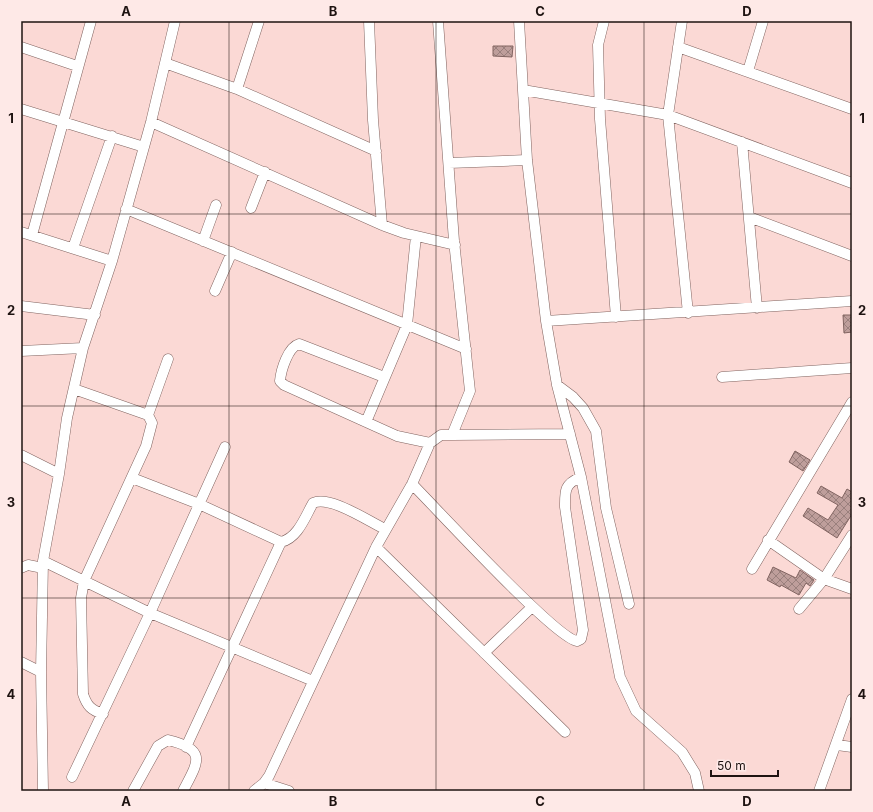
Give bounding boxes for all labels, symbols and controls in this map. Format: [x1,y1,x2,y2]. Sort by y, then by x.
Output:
text: A [121,3,131,19]
text: B [329,3,338,19]
text: C [535,3,545,19]
text: D [742,3,752,19]
text: 1 [8,110,14,126]
text: 1 [859,110,865,126]
text: 2 [7,302,15,318]
text: 2 [858,302,866,318]
text: 3 [7,494,15,510]
text: 3 [858,494,866,510]
text: 4 [7,686,16,702]
text: 4 [858,686,867,702]
scale bar [711,752,778,778]
text: 50 m [717,758,746,773]
text: A [121,793,131,809]
text: B [329,793,338,809]
text: C [535,793,545,809]
text: D [742,793,752,809]

